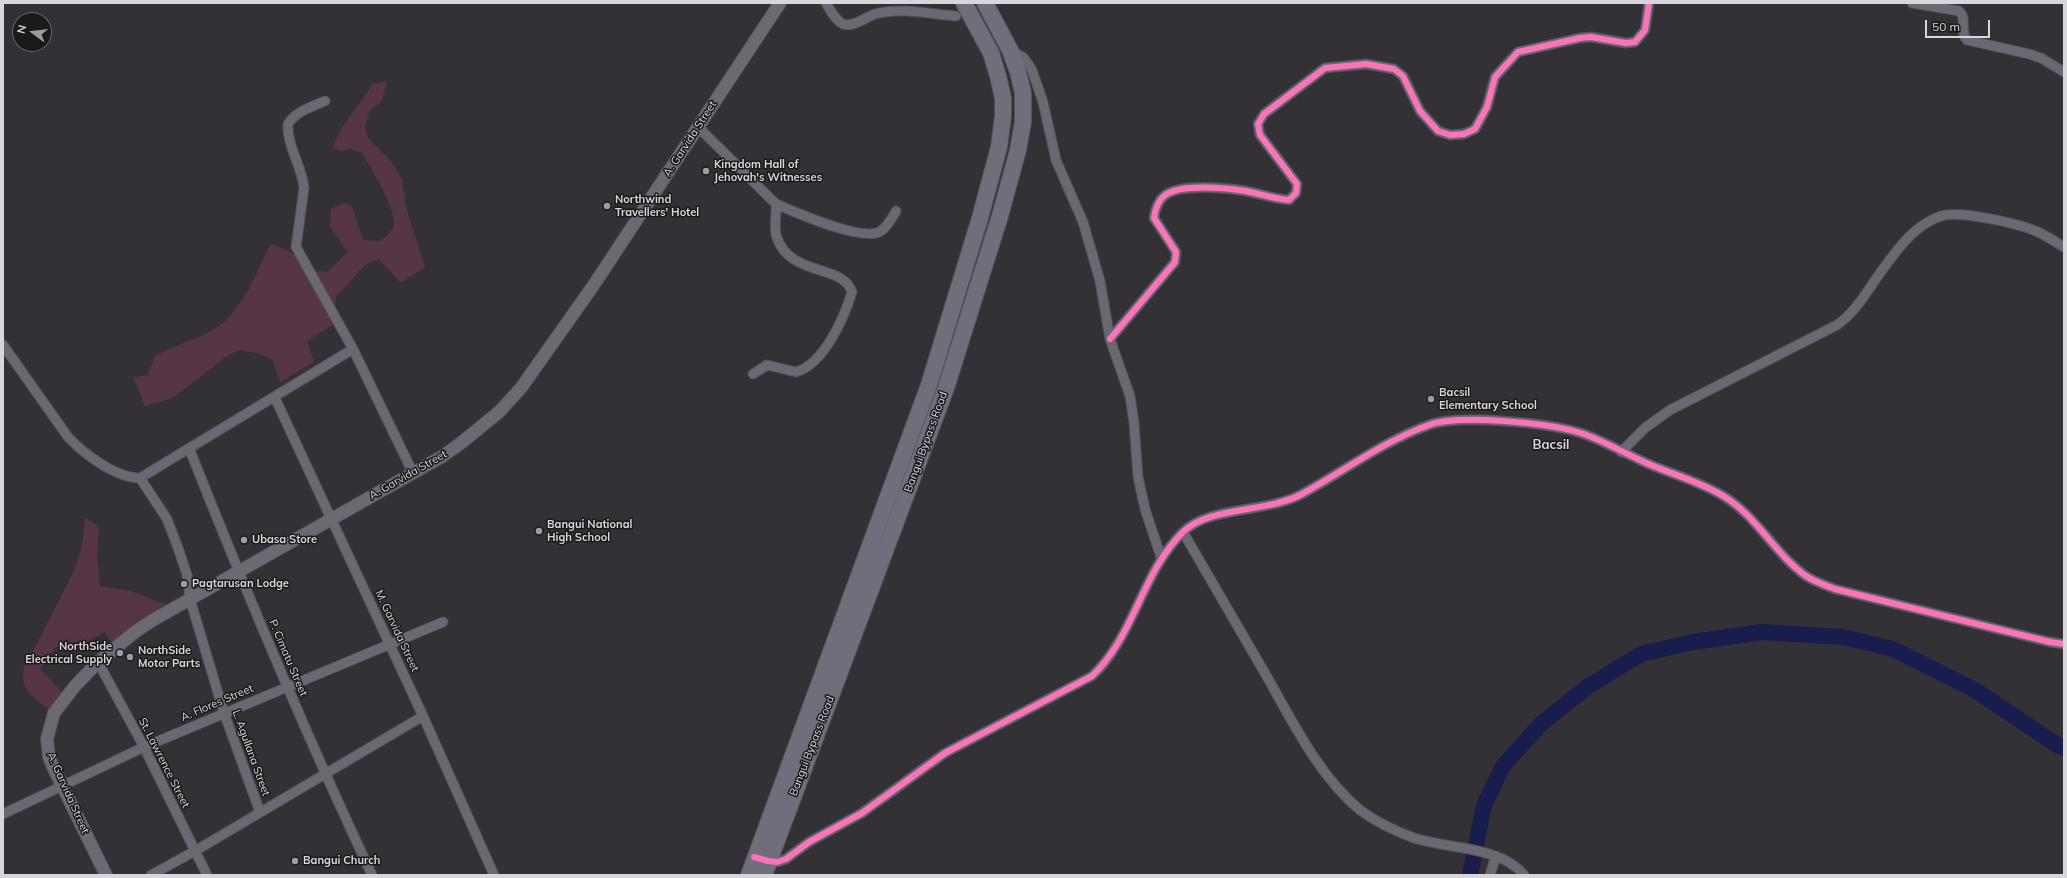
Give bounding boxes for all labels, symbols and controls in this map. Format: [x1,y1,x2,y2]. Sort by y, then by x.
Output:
north arrow [12,12,52,52]
scale bar [1927,12,1992,38]
text: 50 m [1932,19,1960,34]
text: N [14,23,29,35]
street label: A. Garvida Street [661,99,719,179]
place label: Kingdom Hall of Jehovah's Witnesses [714,158,822,184]
marker: Kingdom Hall of Jehovah's Witnesses [701,166,711,176]
place label: Northwind Travellers' Hotel [615,193,699,219]
marker: Northwind Travellers' Hotel [602,201,612,211]
place label: Bacsil Elementary School [1439,386,1537,412]
street label: Bangui Bypass Road [902,390,950,494]
marker: Bacsil Elementary School [1426,394,1436,404]
district label: Bacsil [1533,437,1569,453]
street label: A. Garvida Street [367,447,449,503]
place label: Bangui National High School [547,518,632,544]
marker: Bangui National High School [534,526,544,536]
place label: Ubasa Store [252,533,317,547]
marker: Ubasa Store [239,535,249,545]
place label: Pagtarusan Lodge [192,577,289,591]
marker: Pagtarusan Lodge [179,579,189,589]
street label: M. Garvida Street [372,588,422,674]
street label: P. Cimatu Street [266,618,310,698]
place label: NorthSide Electrical Supply [25,640,112,666]
place label: NorthSide Motor Parts [138,644,200,670]
marker: NorthSide Electrical Supply [115,648,125,658]
marker: NorthSide Motor Parts [125,652,135,662]
street label: A. Flores Street [179,682,255,724]
street label: Bangui Bypass Road [787,694,837,798]
street label: L. Agullana Street [229,708,273,798]
street label: St. Lawrence Street [136,716,192,810]
street label: A. Garvida Street [44,750,92,836]
place label: Bangui Church [303,854,380,868]
marker: Bangui Church [290,856,300,866]

